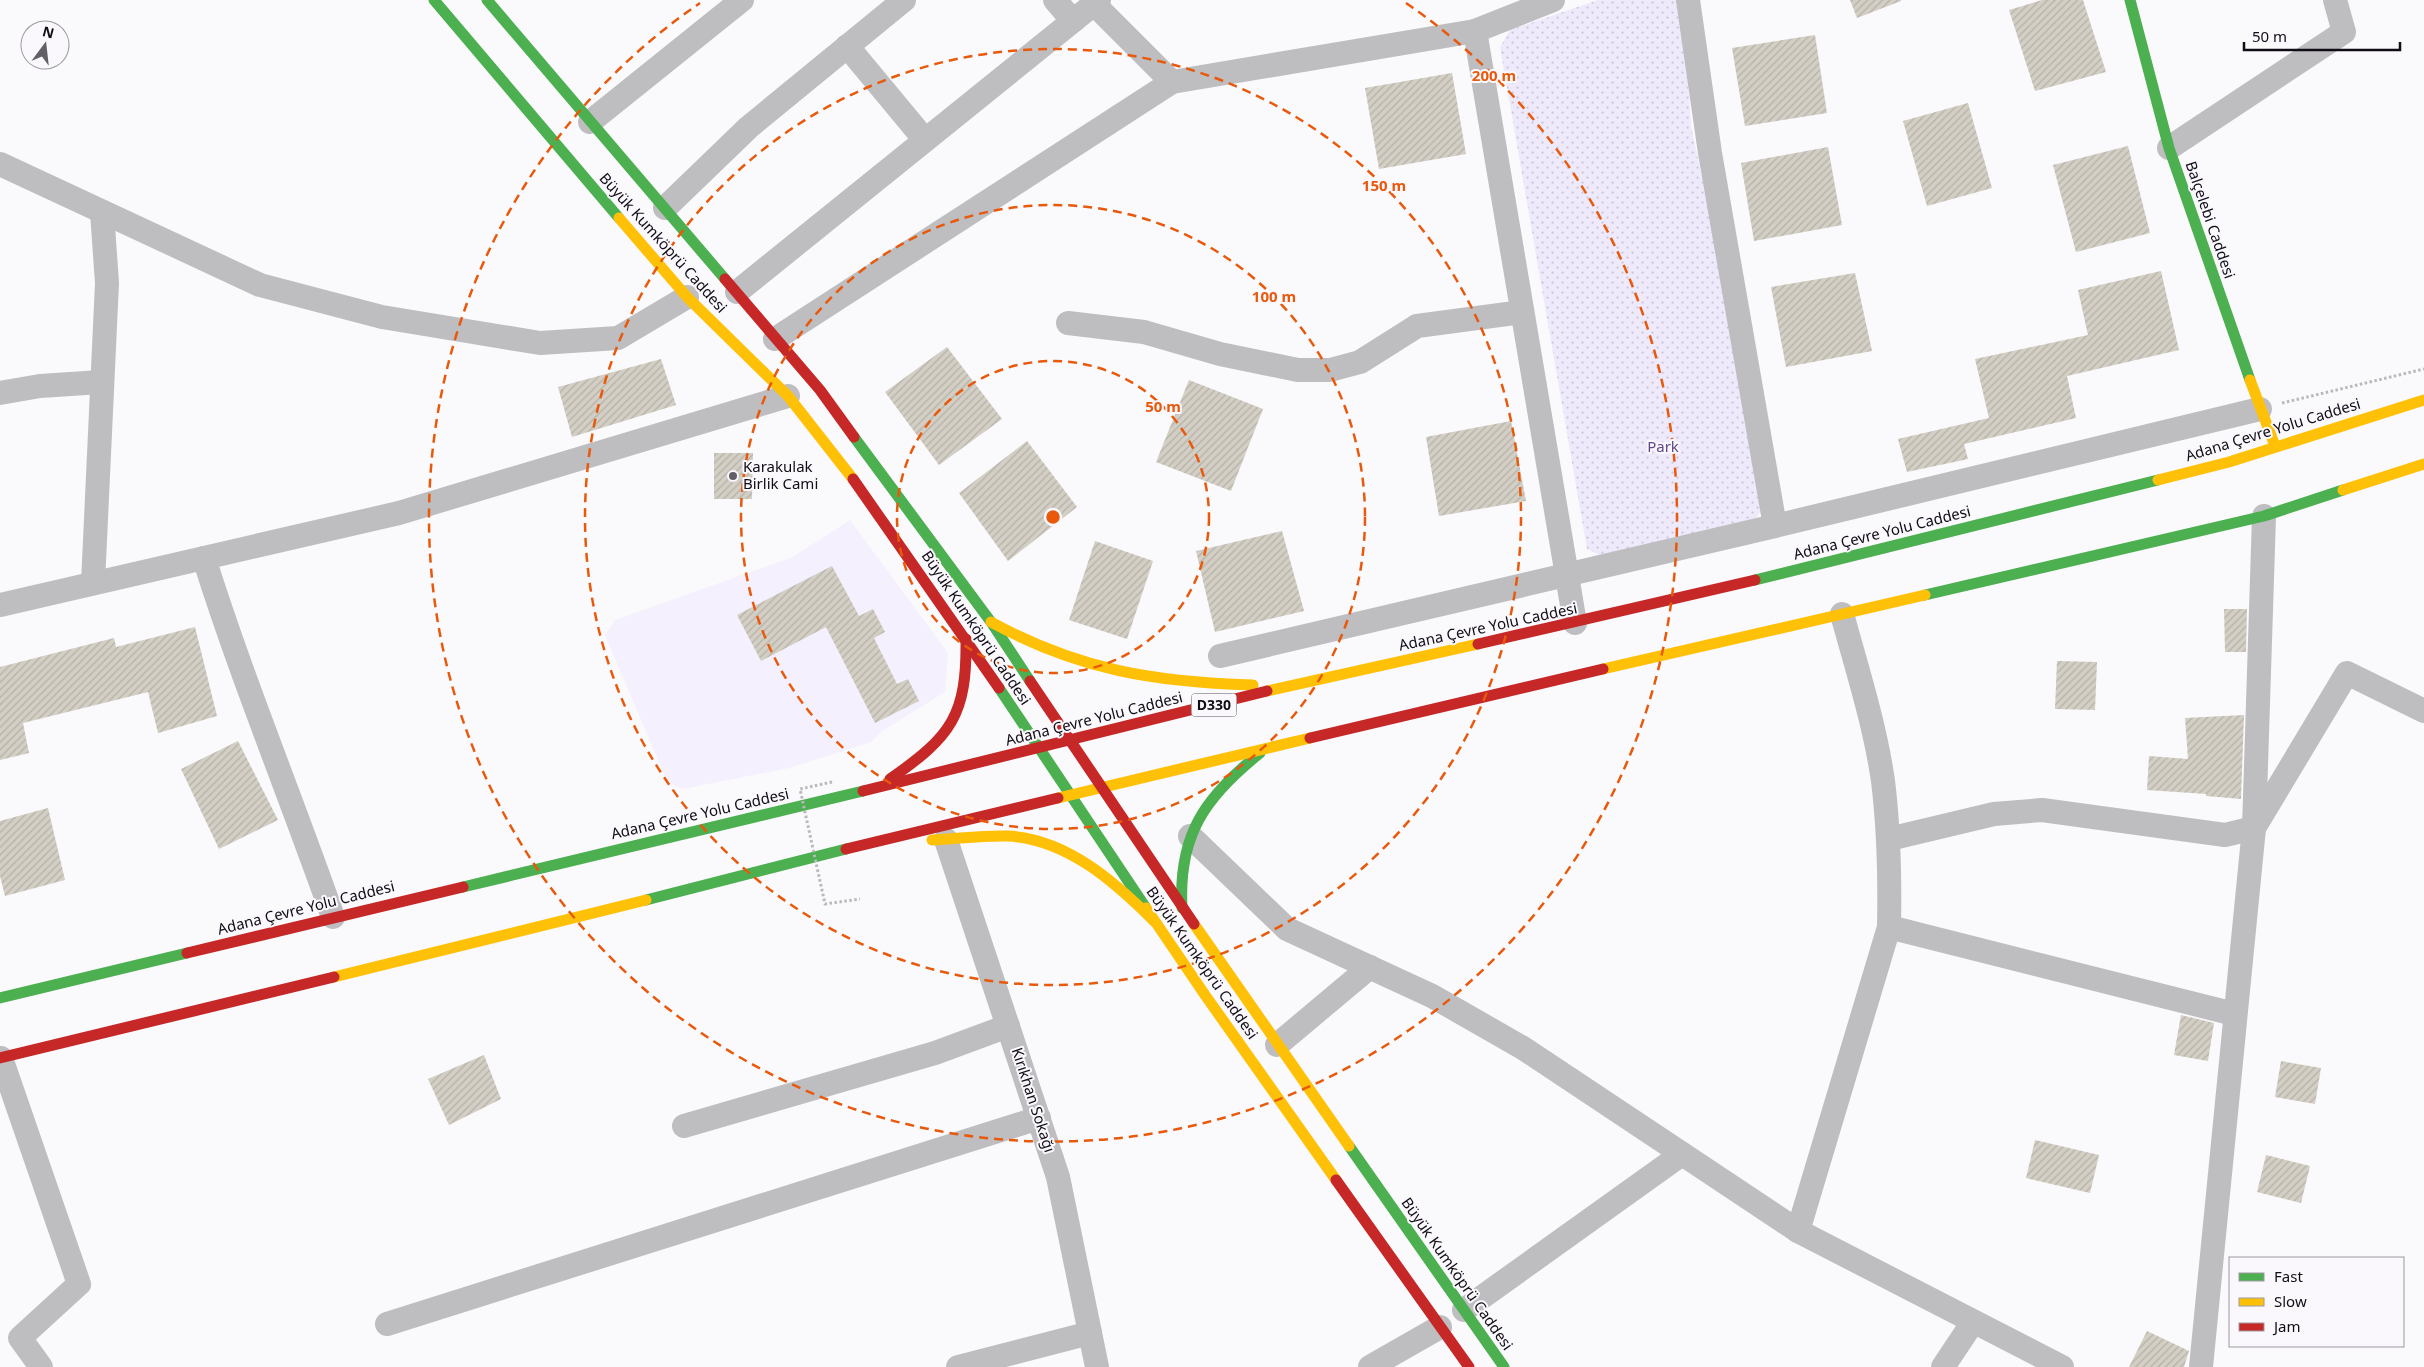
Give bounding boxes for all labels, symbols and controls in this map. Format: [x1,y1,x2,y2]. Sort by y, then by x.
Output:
north arrow [20,20,70,70]
scale bar [2244,20,2400,52]
text: N [41,21,56,43]
text: 50 m [2252,26,2287,46]
text: 200 m [1472,65,1516,85]
street label: Balçelebi Caddesi [2181,158,2240,281]
street label: Büyük Kumköprü Caddesi [595,168,732,317]
text: 150 m [1362,175,1406,195]
text: 100 m [1252,286,1296,306]
street label: Adana Çevre Yolu Caddesi [2183,393,2363,465]
text: 50 m [1145,396,1181,416]
park label: Park [1647,436,1679,456]
place label: Karakulak Birlik Cami [743,456,818,493]
marker: Karakulak Birlik Cami [727,470,739,482]
street label: Adana Çevre Yolu Caddesi [1791,500,1972,564]
centre of rings [1044,508,1062,526]
street label: Büyük Kumköprü Caddesi [918,546,1036,708]
street label: Adana Çevre Yolu Caddesi [1397,597,1579,655]
street label: Adana Çevre Yolu Caddesi [1003,686,1184,750]
road number: D330 [1192,694,1236,716]
street label: Adana Çevre Yolu Caddesi [609,783,791,843]
street label: Adana Çevre Yolu Caddesi [215,875,396,939]
street label: Büyük Kumköprü Caddesi [1142,882,1263,1043]
street label: Kırıkhan Sokağı [1008,1045,1060,1155]
street label: Büyük Kumköprü Caddesi [1397,1193,1518,1354]
legend [2229,1257,2404,1347]
text: Fast [2274,1266,2303,1286]
text: Slow [2274,1291,2307,1311]
text: Jam [2272,1316,2301,1336]

